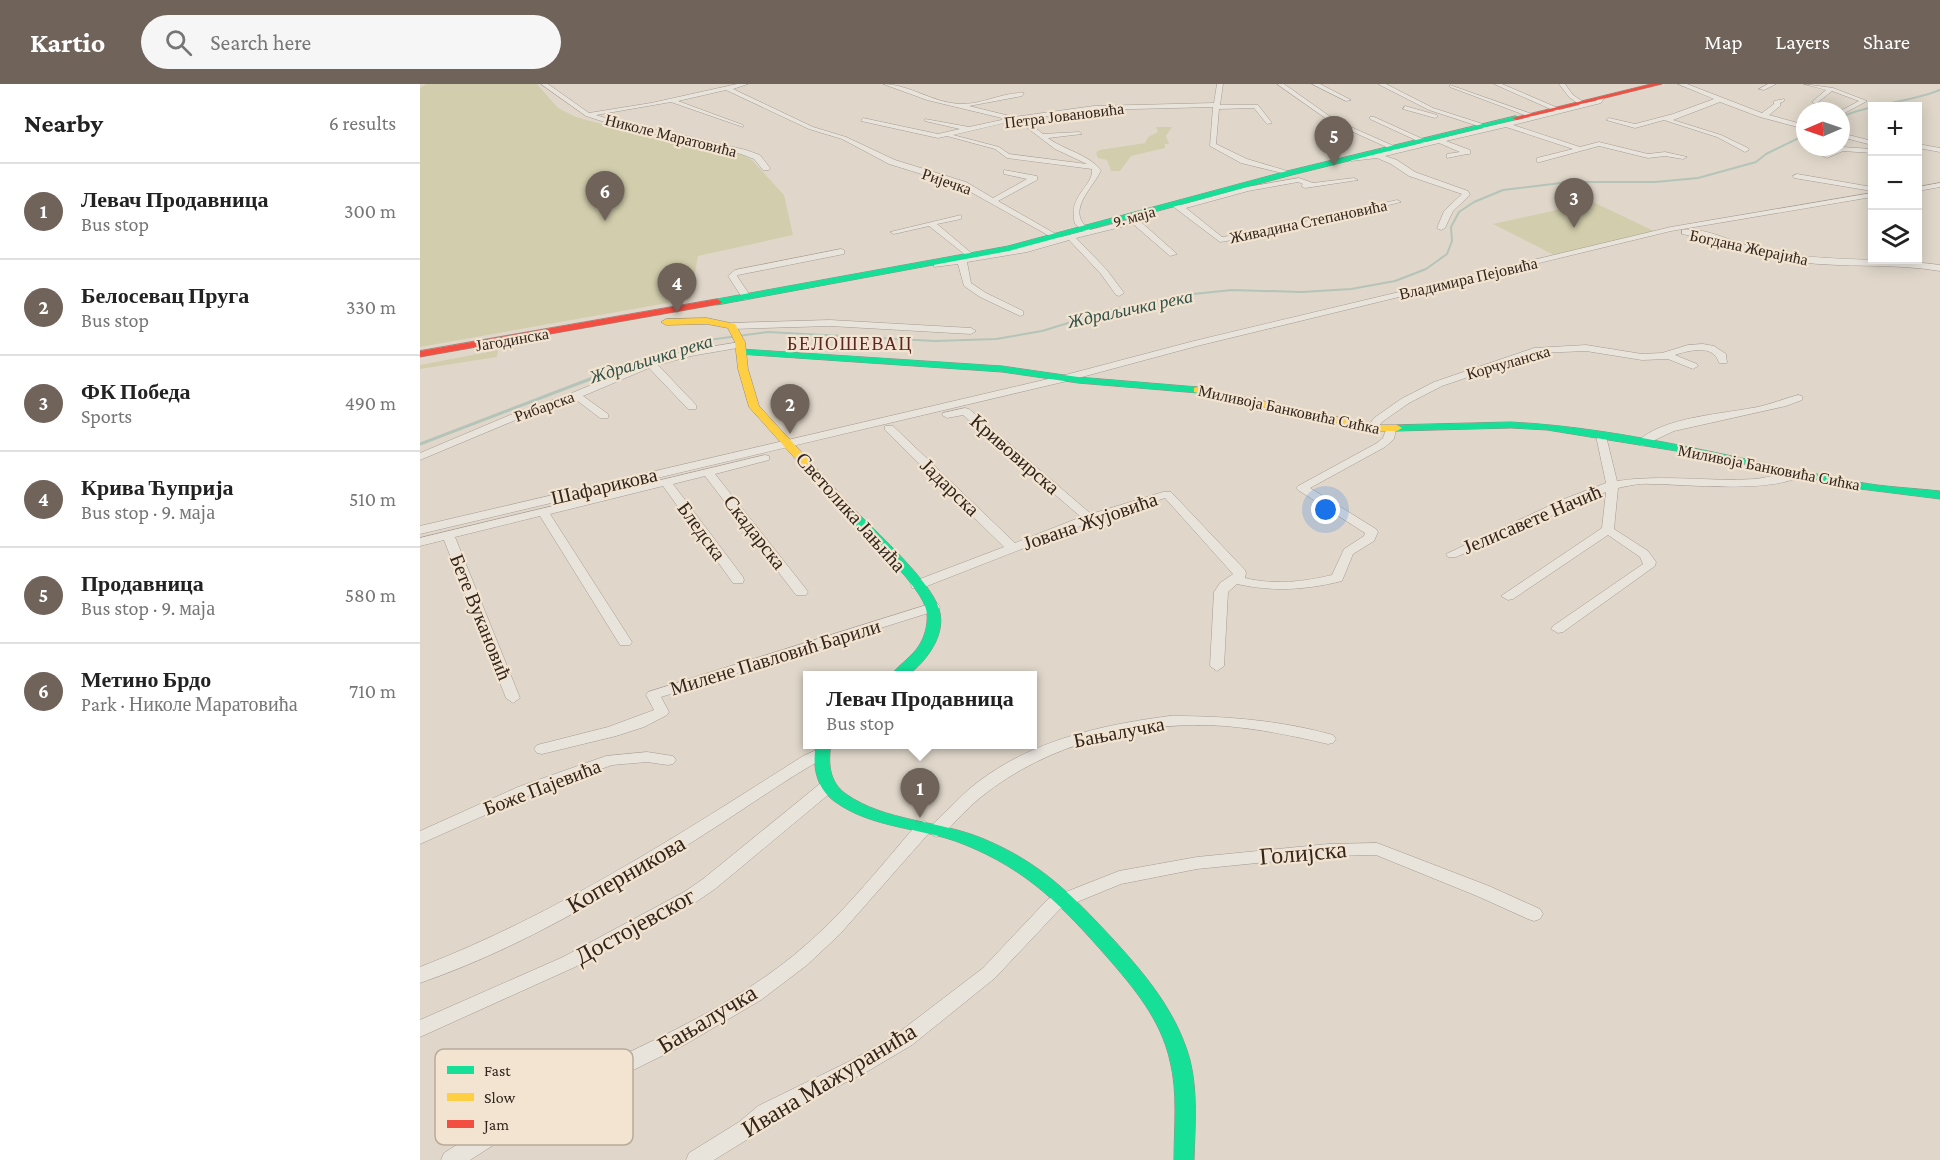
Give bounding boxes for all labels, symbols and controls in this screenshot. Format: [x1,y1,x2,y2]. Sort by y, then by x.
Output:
search box [141,15,561,69]
icon: search [162,26,195,59]
text: Kartio [30,27,105,58]
text: Search here [210,30,311,55]
text: Map [1704,30,1743,54]
text: Layers [1776,30,1830,54]
text: Share [1863,30,1910,54]
street label: Петра Јовановића [1003,100,1125,132]
north arrow [1796,102,1850,156]
map controls [1868,102,1922,264]
button: + [1868,102,1922,156]
text: Nearby [24,109,103,138]
street label: Николе Маратовића [603,111,738,161]
text: 6 results [329,112,396,134]
pin: 5 [1314,116,1354,166]
button: − [1868,156,1922,210]
street label: Ријечка [919,165,974,199]
pin: 6 [586,172,624,221]
pin: 3 [1554,178,1594,228]
text: Левач Продавница [81,187,268,212]
street label: Живадина Степановића [1228,196,1389,247]
text: 1 [40,200,47,222]
text: 300 m [344,200,396,222]
street label: 9. маја [1111,203,1157,231]
button: layers [1868,210,1922,264]
text: Bus stop [81,213,149,235]
street label: Богдана Жерајића [1688,227,1810,269]
street label: Владимира Пејовића [1397,254,1539,304]
pin: 4 [658,264,696,313]
text: Белосевац Пруга [81,283,249,308]
water label: Ждраљичка река [1064,286,1195,332]
text: 2 [38,296,49,318]
text: 330 m [346,296,396,318]
text: Bus stop [81,309,149,331]
street label: Јагодинска [474,325,550,355]
water label: Ждраљичка река [586,331,715,388]
district label: БЕЛОШЕВАЦ [787,334,913,354]
street label: Корчуланска [1464,342,1552,383]
text: ФК Победа [81,379,191,404]
street label: Миливоја Банковића Сићка [1196,382,1381,438]
pin: 2 [770,384,809,434]
street label: Рибарска [512,388,577,426]
text: 3 [39,392,48,414]
text: 490 m [345,392,396,414]
text: Sports [81,405,132,427]
street label: Кривовирска [965,409,1064,499]
street label: Миливоја Банковића Сићка [1676,441,1861,494]
street label: Светолика Јањића [792,448,911,576]
street label: Јадарска [915,454,984,521]
street label: Шафарикова [549,463,660,510]
text: Крива Ћуприја [81,475,234,500]
street label: Јелисавете Начић [1459,480,1605,558]
text: 4 [38,488,49,510]
text: 510 m [349,488,396,510]
street label: Јована Жујовића [1020,488,1161,555]
street label: Скадарска [718,491,791,574]
your location [1311,495,1340,524]
street label: Бледска [673,497,731,565]
text: Bus stop · 9. маја [81,501,215,523]
street label: Бете Вукановић [445,551,516,684]
text: Продавница [81,571,204,596]
text: 5 [39,584,48,606]
text: 580 m [345,584,396,606]
text: Bus stop · 9. маја [81,597,215,619]
street label: Милене Павловић Барили [667,614,883,700]
text: Метино Брдо [81,667,211,692]
popup [803,671,1037,749]
text: 6 [38,680,49,702]
text: 710 m [349,680,396,702]
text: Левач Продавница [826,686,1014,711]
text: Park · Николе Маратовића [81,693,298,715]
text: Bus stop [826,712,894,734]
street label: Бањалучка [1072,712,1167,753]
street label: Боже Пајевића [480,754,604,820]
pin: 1 [900,768,940,818]
street label: Коперникова [562,829,690,918]
street label: Голијска [1258,835,1348,870]
street label: Достојевског [570,881,700,970]
street label: Бањалучка [652,978,761,1059]
street label: Ивана Мажуранића [737,1017,921,1142]
legend [435,1049,633,1145]
text: Fast [484,1062,511,1079]
text: Slow [484,1089,516,1106]
text: Jam [482,1116,509,1134]

